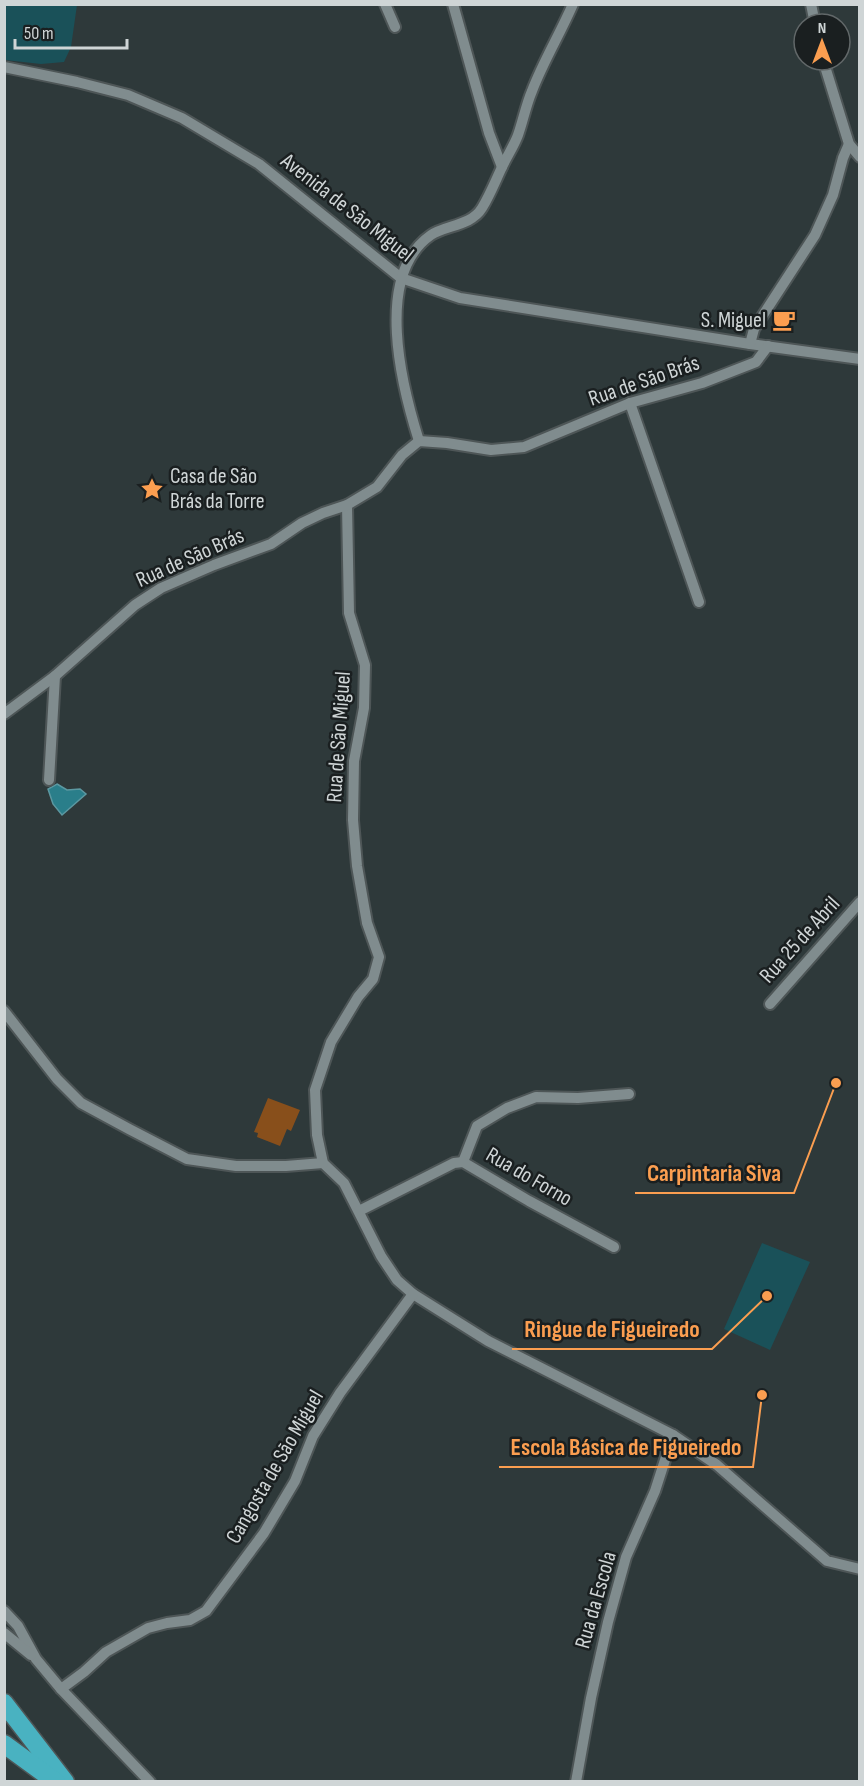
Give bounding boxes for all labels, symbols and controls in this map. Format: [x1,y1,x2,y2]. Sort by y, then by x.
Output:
scale bar [15,12,128,50]
north arrow [792,12,852,72]
text: N [818,19,826,38]
text: 50 m [24,23,54,44]
street label: Avenida de São Miguel [274,147,419,268]
place label: S. Miguel [701,307,766,334]
cafe icon: S. Miguel [771,307,797,333]
street label: Rua de São Brás [585,349,703,413]
place label: Casa de São Brás da Torre [170,463,265,515]
place icon: Casa de São Brás da Torre [139,476,165,502]
street label: Rua de São Brás [132,522,248,594]
street label: Rua de São Miguel [321,670,357,804]
street label: Rua 25 de Abril [754,891,846,989]
street label: Rua do Forno [481,1142,577,1212]
callout: Carpintaria Siva [635,1151,794,1193]
text: Carpintaria Siva [647,1159,781,1188]
callout: Ringue de Figueiredo [512,1307,712,1349]
text: Ringue de Figueiredo [524,1315,700,1344]
street label: Cangosta de São Miguel [220,1386,330,1548]
callout: Escola Básica de Figueiredo [499,1425,753,1467]
text: Escola Básica de Figueiredo [511,1433,741,1462]
street label: Rua da Escola [569,1548,623,1652]

